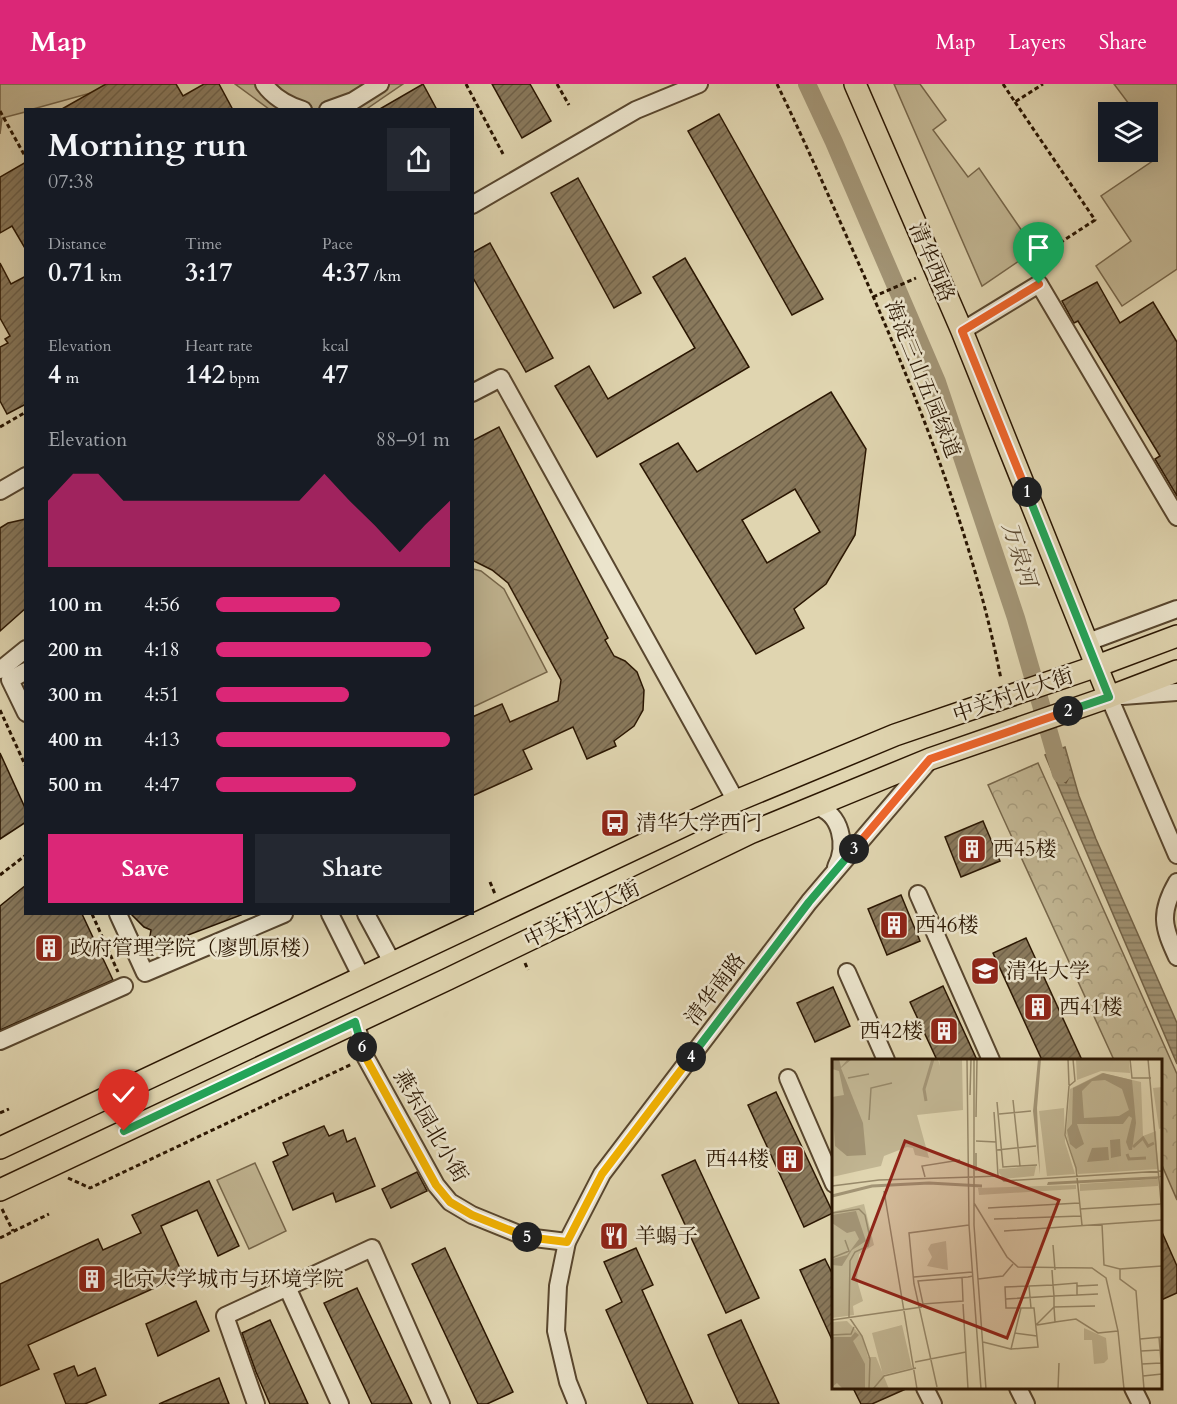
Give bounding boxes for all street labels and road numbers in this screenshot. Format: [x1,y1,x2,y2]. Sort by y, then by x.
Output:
street label: 清华西路 [902,218,961,307]
street label: 海淀三山五园绿道 [878,296,967,463]
street label: 中关村北大街 [949,661,1077,730]
street label: 中关村北大街 [519,874,645,955]
street label: 清华南路 [679,947,752,1032]
street label: 燕东园北小街 [387,1064,475,1188]

